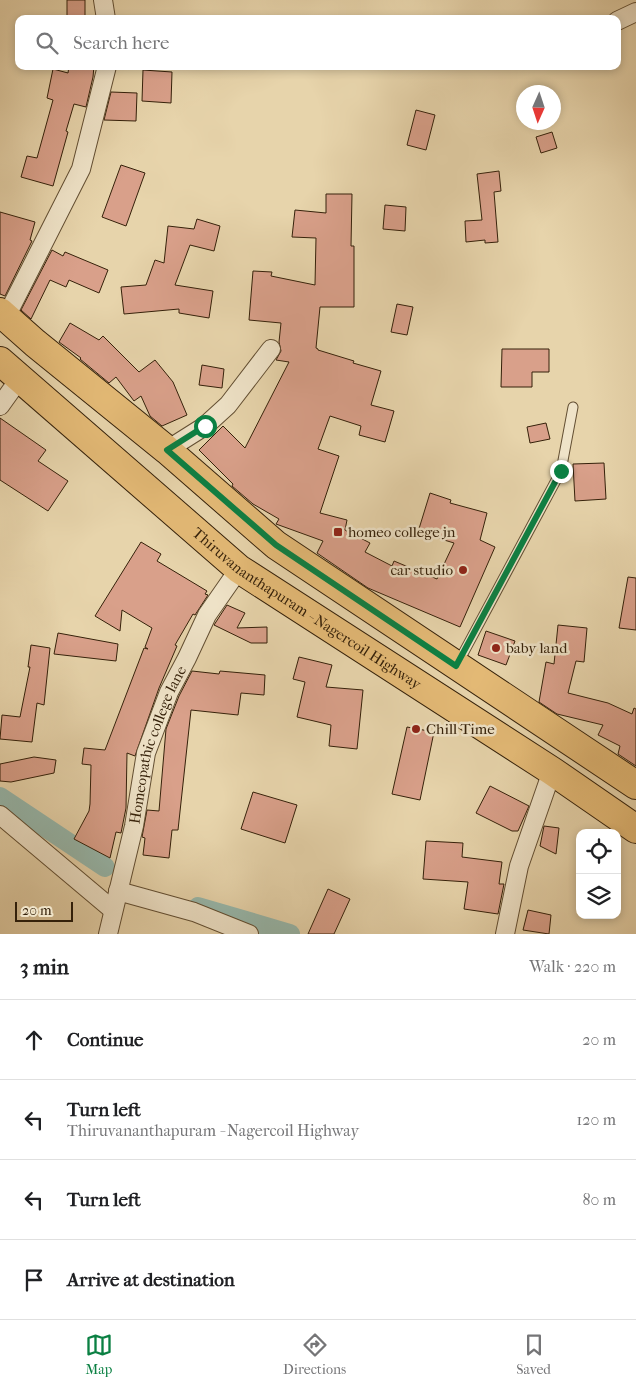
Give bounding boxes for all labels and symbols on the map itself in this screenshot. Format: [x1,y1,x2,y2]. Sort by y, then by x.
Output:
north arrow [516,85,561,130]
route start [194,415,217,438]
route end [550,460,573,483]
place label: homeo college jn [348,523,456,541]
street label: Thiruvananthapuram - Nagercoil Highway [189,524,425,694]
marker: homeo college jn [332,526,344,538]
place label: car studio [390,561,453,579]
marker: car studio [457,564,469,576]
place label: baby land [505,639,568,657]
marker: baby land [490,642,502,654]
street label: Homeopathic college lane [125,662,191,825]
place label: Chill Time [426,720,495,738]
marker: Chill Time [410,723,422,735]
scale bar [15,899,72,922]

